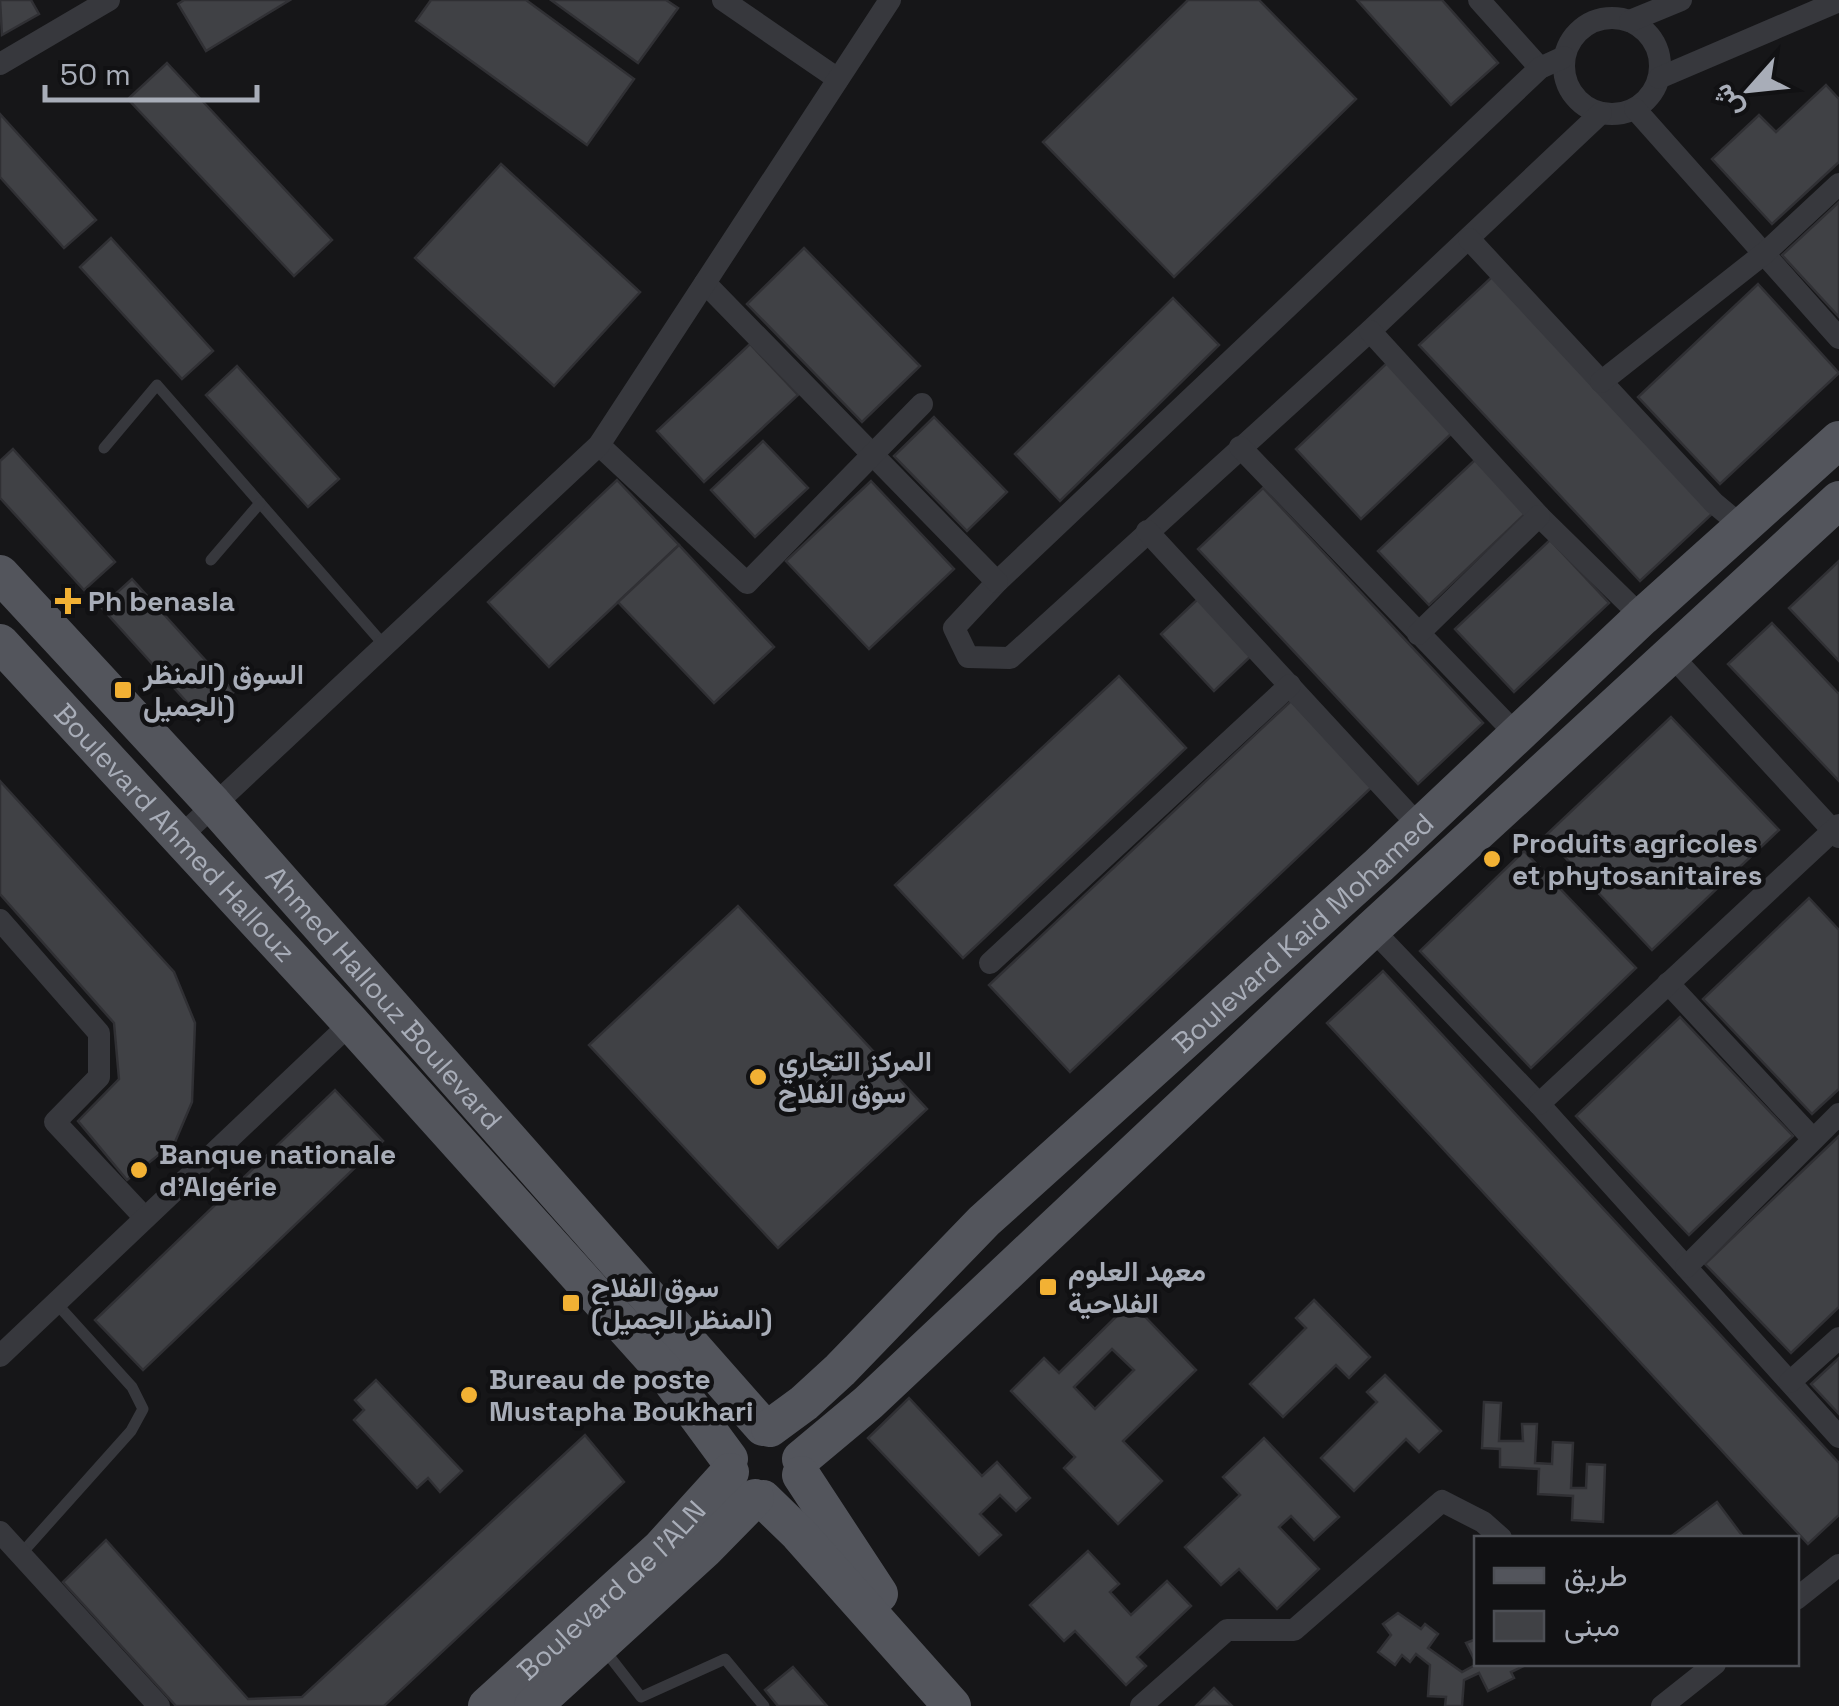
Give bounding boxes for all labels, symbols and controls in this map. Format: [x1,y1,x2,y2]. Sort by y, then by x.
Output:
scale bar [45,40,258,102]
north arrow [1699,40,1799,140]
text: 50 m [60,55,131,94]
text: ش [1703,78,1750,125]
place label: Ph benasla [88,583,235,619]
marker: Ph benasla [57,590,79,612]
place label: السوق (المنظر الجميل) [142,656,304,724]
marker: السوق (المنظر الجميل) [112,679,134,701]
street label: Boulevard Ahmed Hallouz [47,696,303,969]
street label: Boulevard Kaid Mohamed [1165,805,1441,1061]
place label: Produits agricoles et phytosanitaires [1512,825,1762,893]
marker: Produits agricoles et phytosanitaires [1481,848,1503,870]
street label: Ahmed Hallouz Boulevard [258,858,510,1137]
place label: المركز التجاري سوق الفلاح [778,1043,932,1112]
marker: المركز التجاري سوق الفلاح [747,1066,769,1088]
place label: Banque nationale d'Algérie [159,1136,396,1204]
marker: Banque nationale d'Algérie [128,1159,150,1181]
place label: معهد العلوم الفلاحية [1068,1253,1206,1321]
place label: سوق الفلاح (المنظر الجميل) [591,1269,772,1337]
marker: معهد العلوم الفلاحية [1037,1276,1059,1298]
marker: سوق الفلاح (المنظر الجميل) [560,1292,582,1314]
place label: Bureau de poste Mustapha Boukhari [489,1361,753,1429]
marker: Bureau de poste Mustapha Boukhari [458,1384,480,1406]
street label: Boulevard de l'ALN [509,1493,714,1688]
legend [1474,1536,1799,1666]
text: طريق [1564,1556,1628,1595]
text: مبنى [1564,1606,1620,1645]

